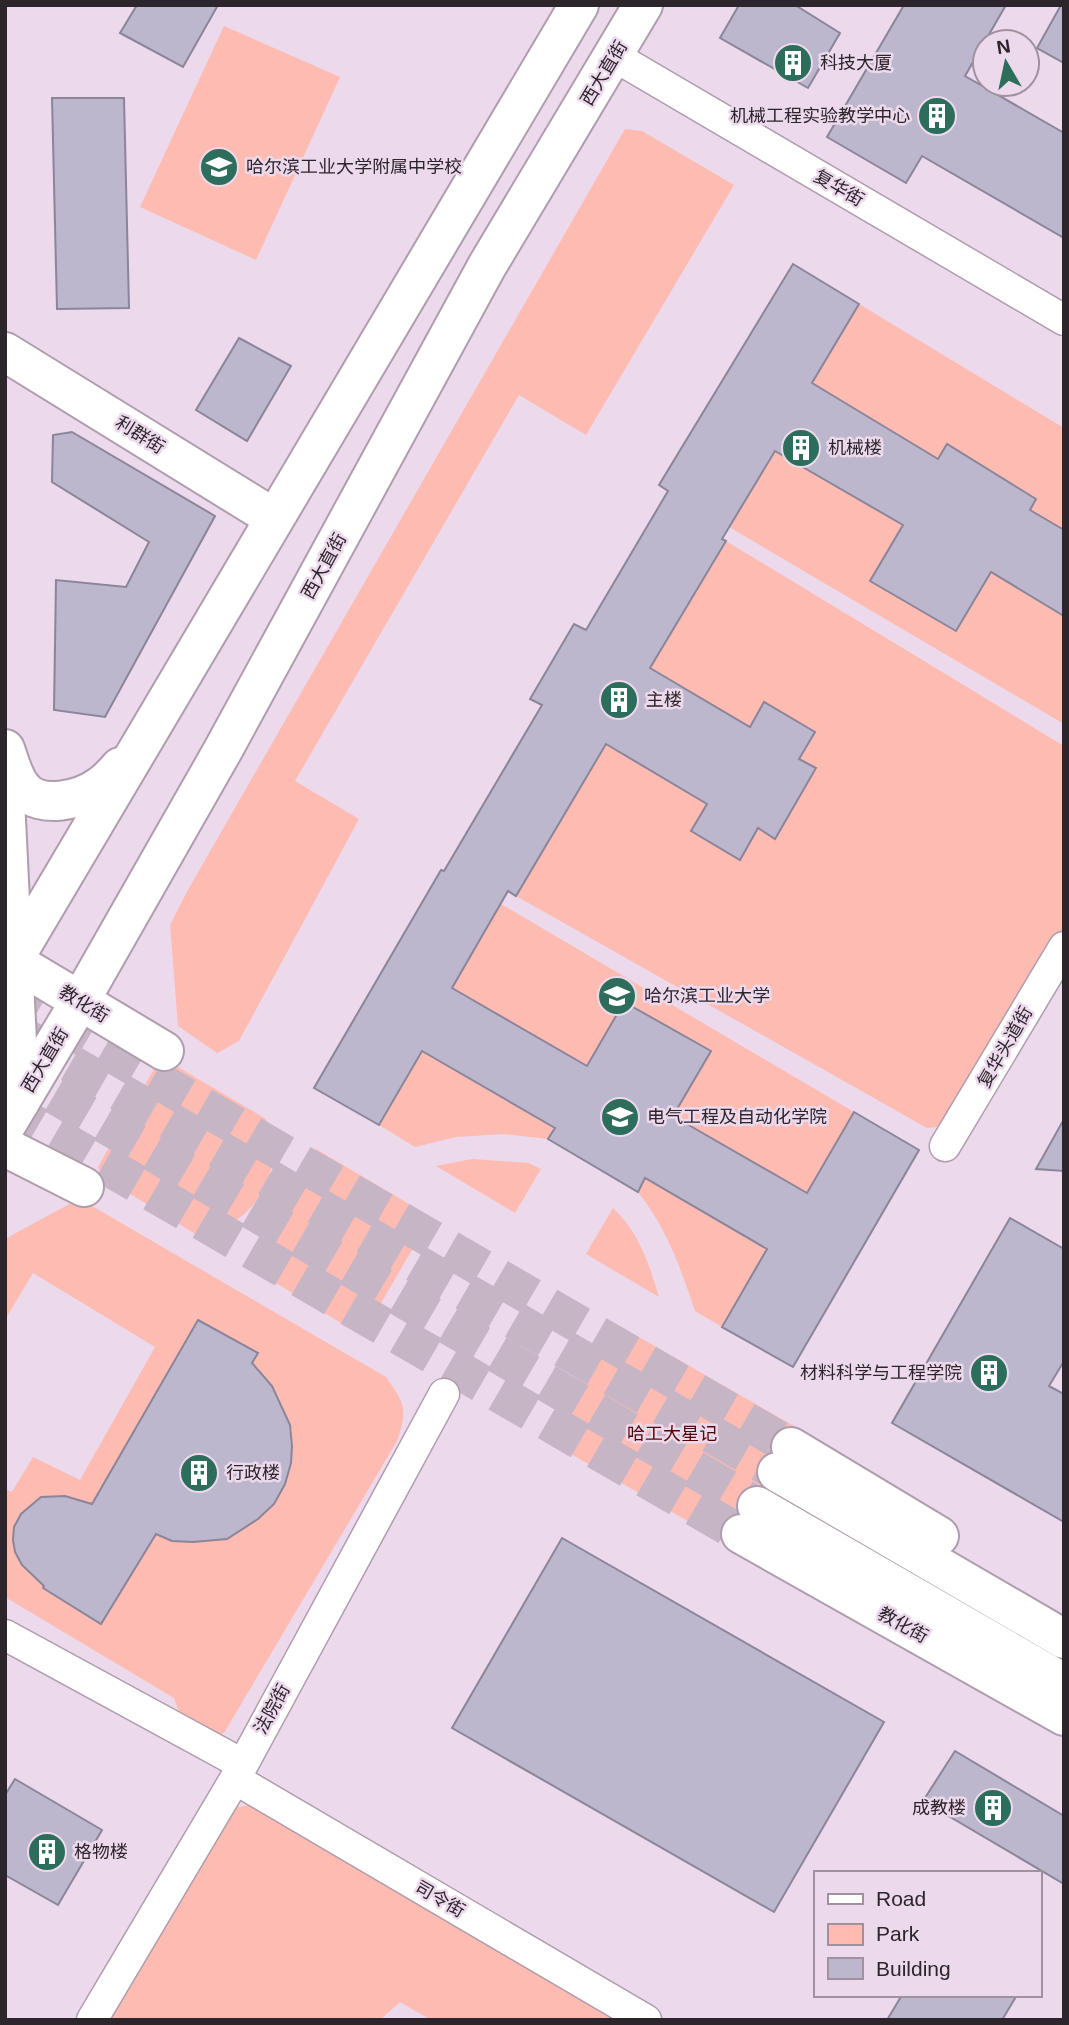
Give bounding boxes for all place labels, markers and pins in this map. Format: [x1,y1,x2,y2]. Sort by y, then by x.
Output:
building icon: 科技大厦 [772,42,814,84]
place label: 科技大厦 [820,53,892,73]
building icon: 机械工程实验教学中心 [916,95,958,137]
place label: 机械工程实验教学中心 [730,106,910,126]
school or university icon: 哈尔滨工业大学附属中学校 [198,146,240,188]
place label: 哈尔滨工业大学附属中学校 [246,157,462,177]
building icon: 机械楼 [780,427,822,469]
place label: 机械楼 [828,438,882,458]
building icon: 主楼 [598,679,640,721]
place label: 主楼 [646,690,682,710]
school or university icon: 哈尔滨工业大学 [596,975,638,1017]
place label: 哈尔滨工业大学 [644,986,770,1006]
school or university icon: 电气工程及自动化学院 [599,1096,641,1138]
place label: 电气工程及自动化学院 [647,1107,827,1127]
building icon: 材料科学与工程学院 [968,1352,1010,1394]
place label: 材料科学与工程学院 [800,1363,962,1383]
building icon: 行政楼 [178,1452,220,1494]
place label: 行政楼 [226,1463,280,1483]
building icon: 成教楼 [972,1787,1014,1829]
place label: 成教楼 [912,1798,966,1818]
building icon: 格物楼 [26,1831,68,1873]
place label: 格物楼 [74,1842,128,1862]

